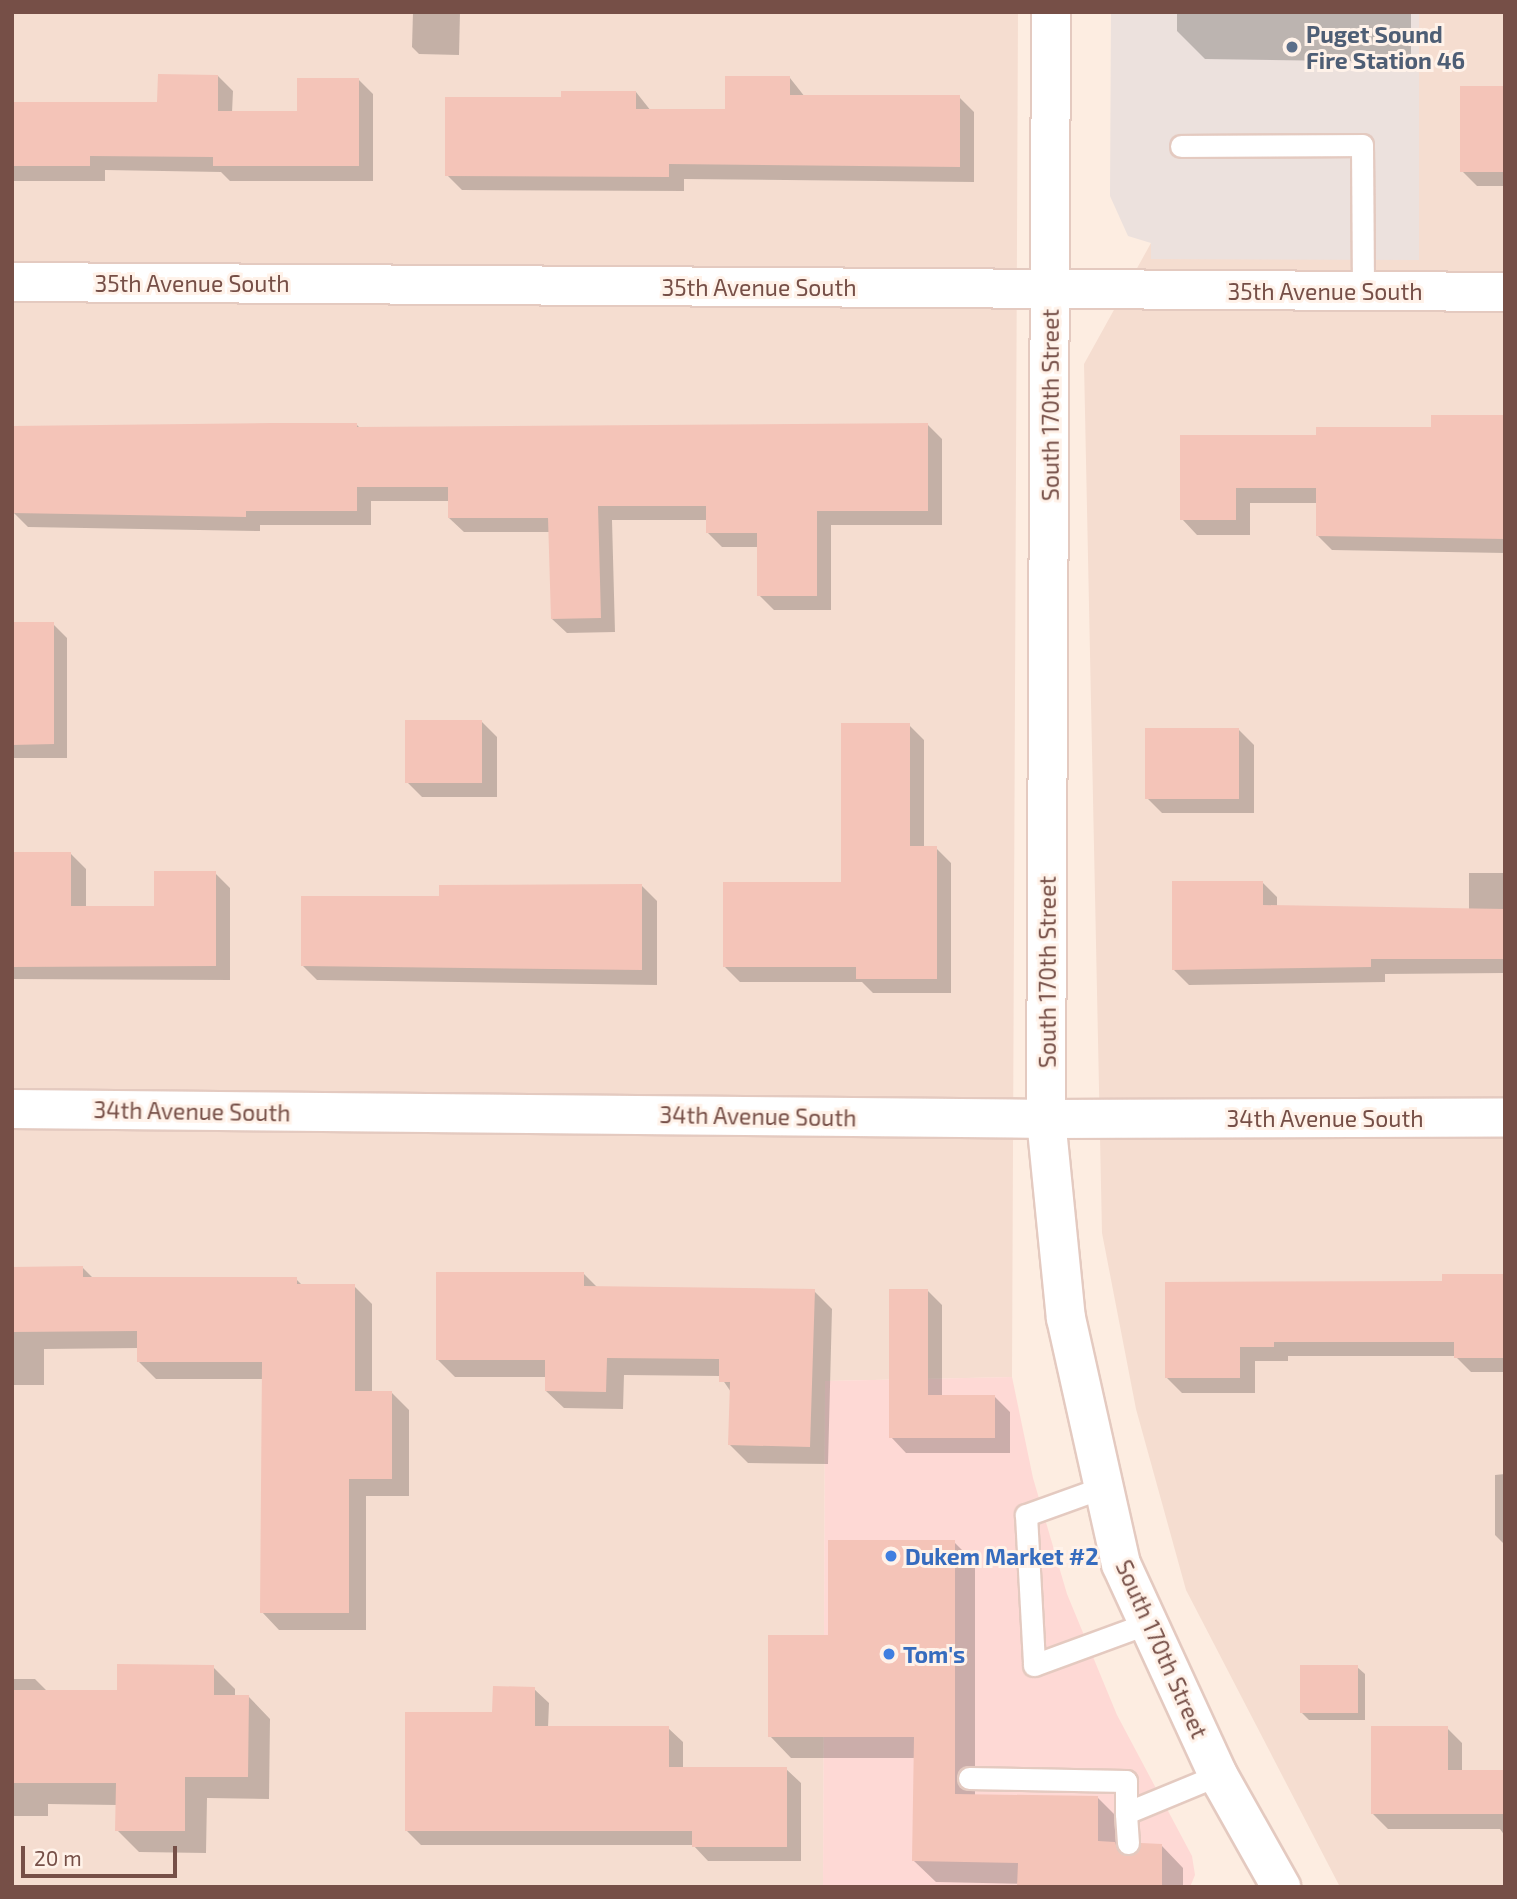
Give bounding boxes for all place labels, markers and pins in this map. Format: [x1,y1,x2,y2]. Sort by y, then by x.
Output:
place label: Puget Sound Fire Station 46 [1306,20,1465,74]
marker: Puget Sound Fire Station 46 [1284,39,1300,55]
place label: Dukem Market #2 [905,1542,1099,1570]
marker: Dukem Market #2 [883,1548,899,1564]
place label: Tom's [903,1640,965,1668]
marker: Tom's [881,1646,897,1662]

